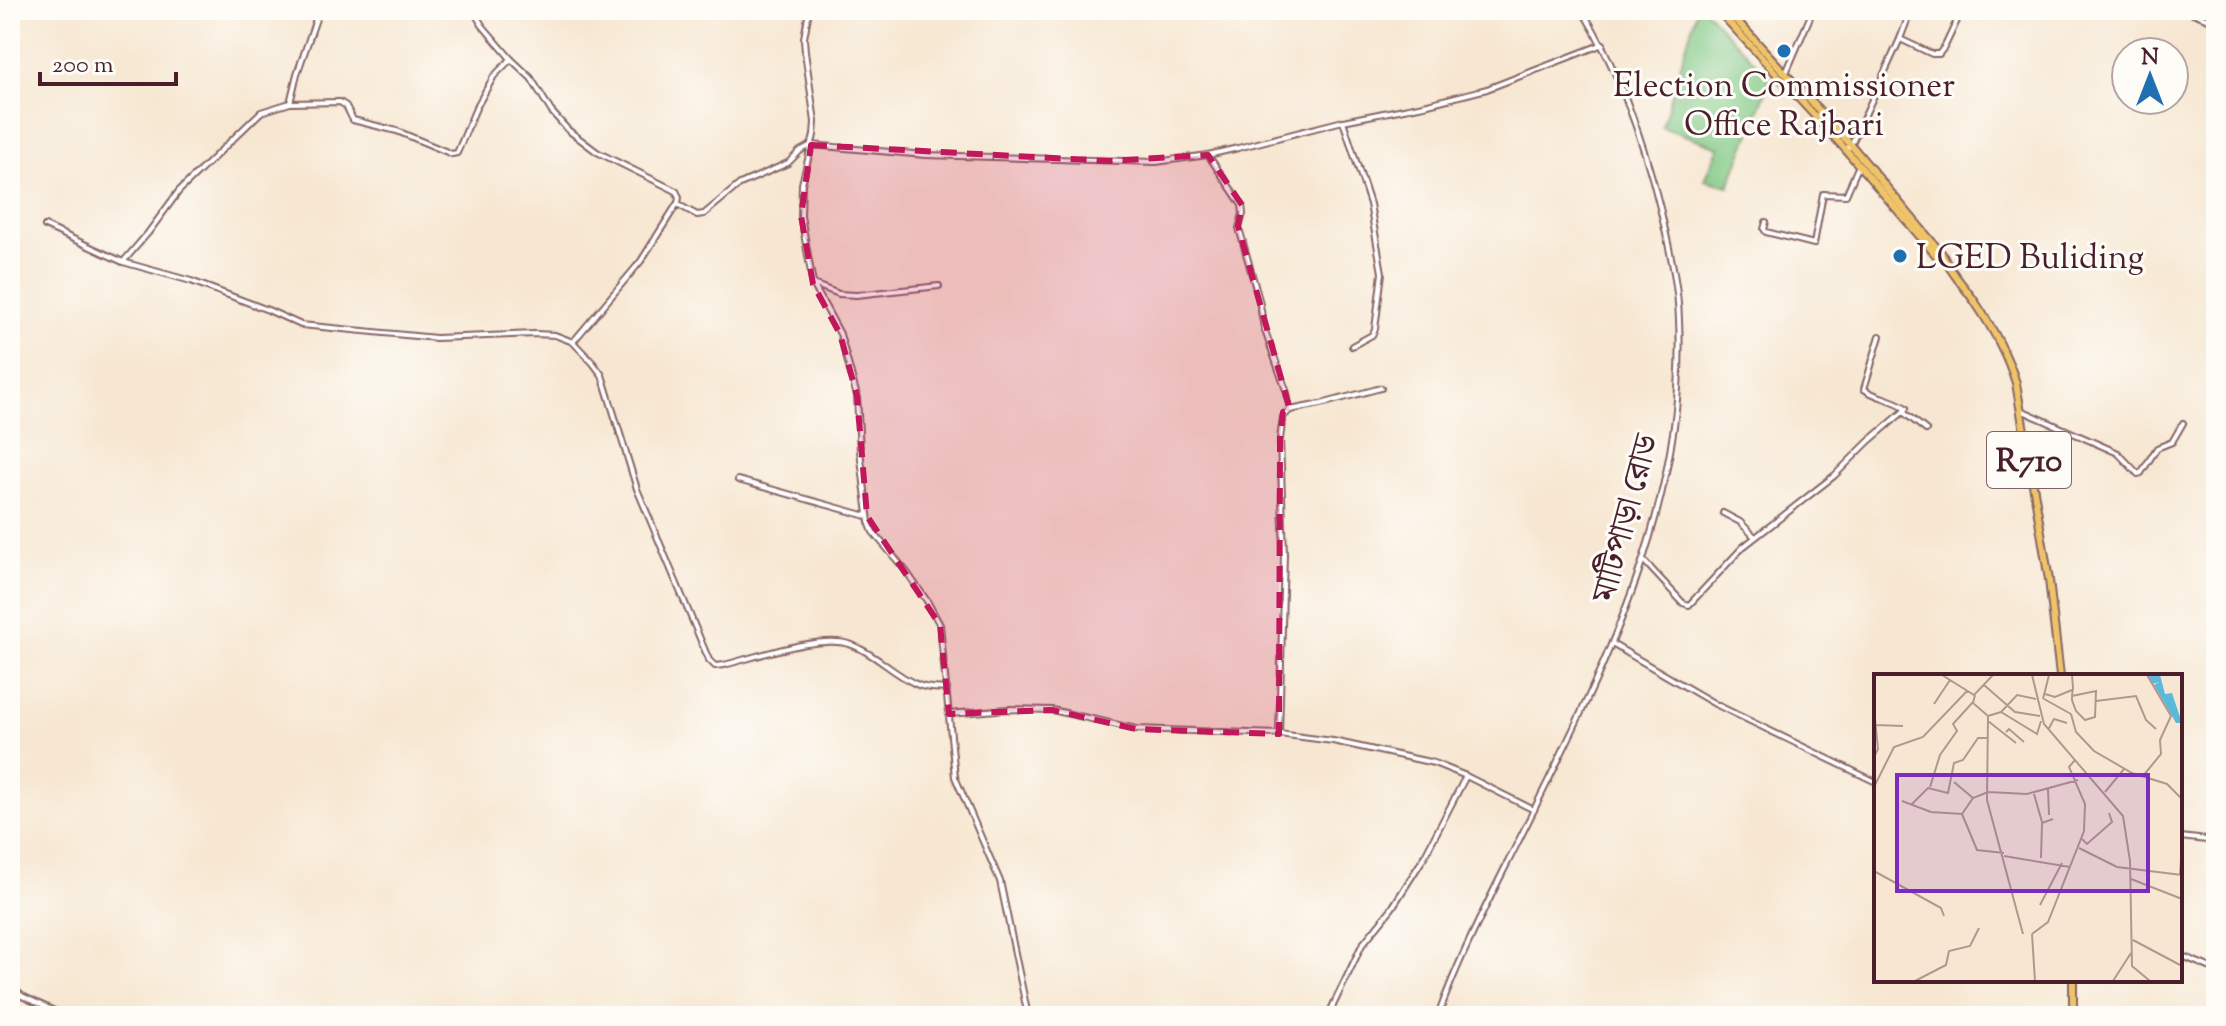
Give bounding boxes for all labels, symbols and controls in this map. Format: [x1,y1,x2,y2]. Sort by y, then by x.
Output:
scale bar [40,36,176,86]
north arrow [2110,36,2190,116]
marker: Election Commissioner Office Rajbari [1775,42,1793,60]
text: N [2141,43,2159,75]
text: 200 m [52,49,114,83]
place label: Election Commissioner Office Rajbari [1613,63,1955,151]
place label: LGED Buliding [1916,235,2144,284]
marker: LGED Buliding [1891,247,1909,265]
street label: মাটিপাড়া রোড [1581,429,1674,609]
road number: R710 [1987,432,2071,488]
inset map [1874,674,2182,982]

